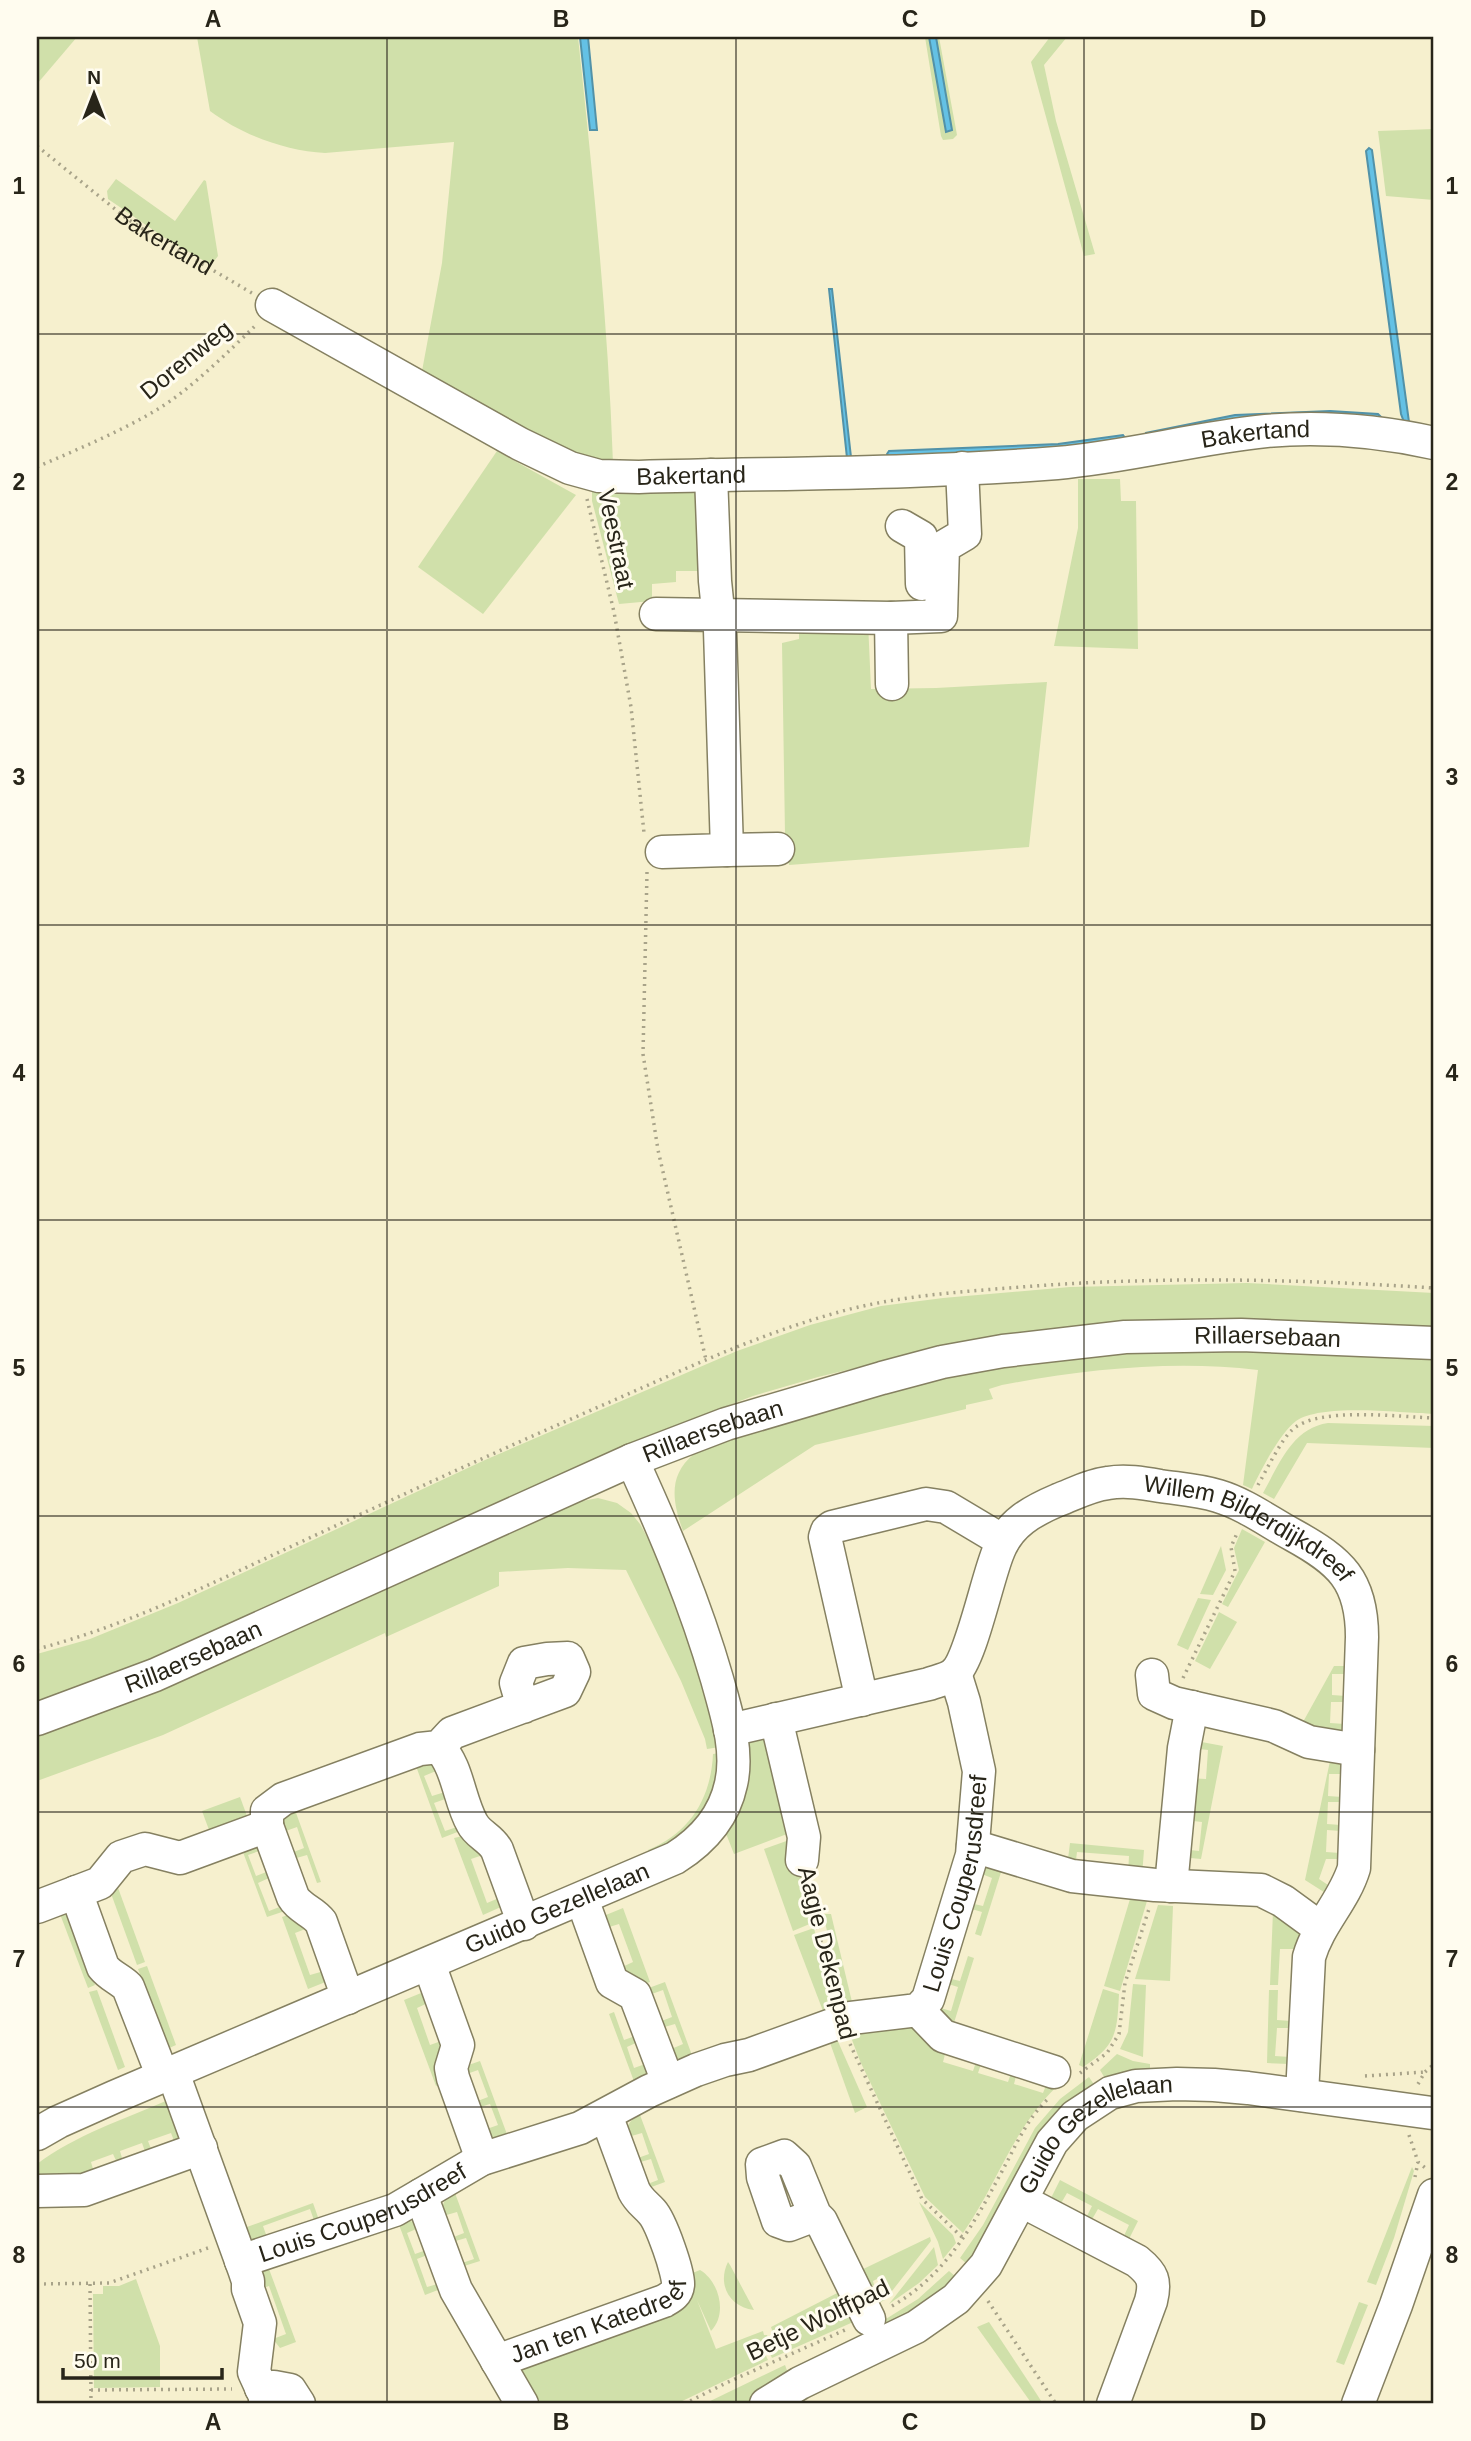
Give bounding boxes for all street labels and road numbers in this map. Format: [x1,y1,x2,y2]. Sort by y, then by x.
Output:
street label: Bakertand [110,201,218,280]
street label: Dorenweg [135,315,237,405]
street label: Bakertand [1199,415,1310,453]
street label: Bakertand [636,461,746,490]
street label: Veestraat [593,486,640,592]
street label: Rillaersebaan [1194,1321,1342,1352]
street label: Rillaersebaan [639,1394,786,1468]
street label: Willem Bilderdijkdreef [1142,1469,1360,1586]
street label: Rillaersebaan [121,1615,266,1698]
street label: Louis Couperusdreef [917,1774,992,1995]
street label: Guido Gezellelaan [461,1857,653,1959]
street label: Aagje Dekenpad [793,1864,862,2042]
street label: Guido Gezellelaan [1013,2070,1173,2199]
street label: Louis Couperusdreef [255,2157,471,2267]
street label: Betje Wolffpad [742,2273,893,2366]
street label: Jan ten Katedreef [507,2279,691,2368]

